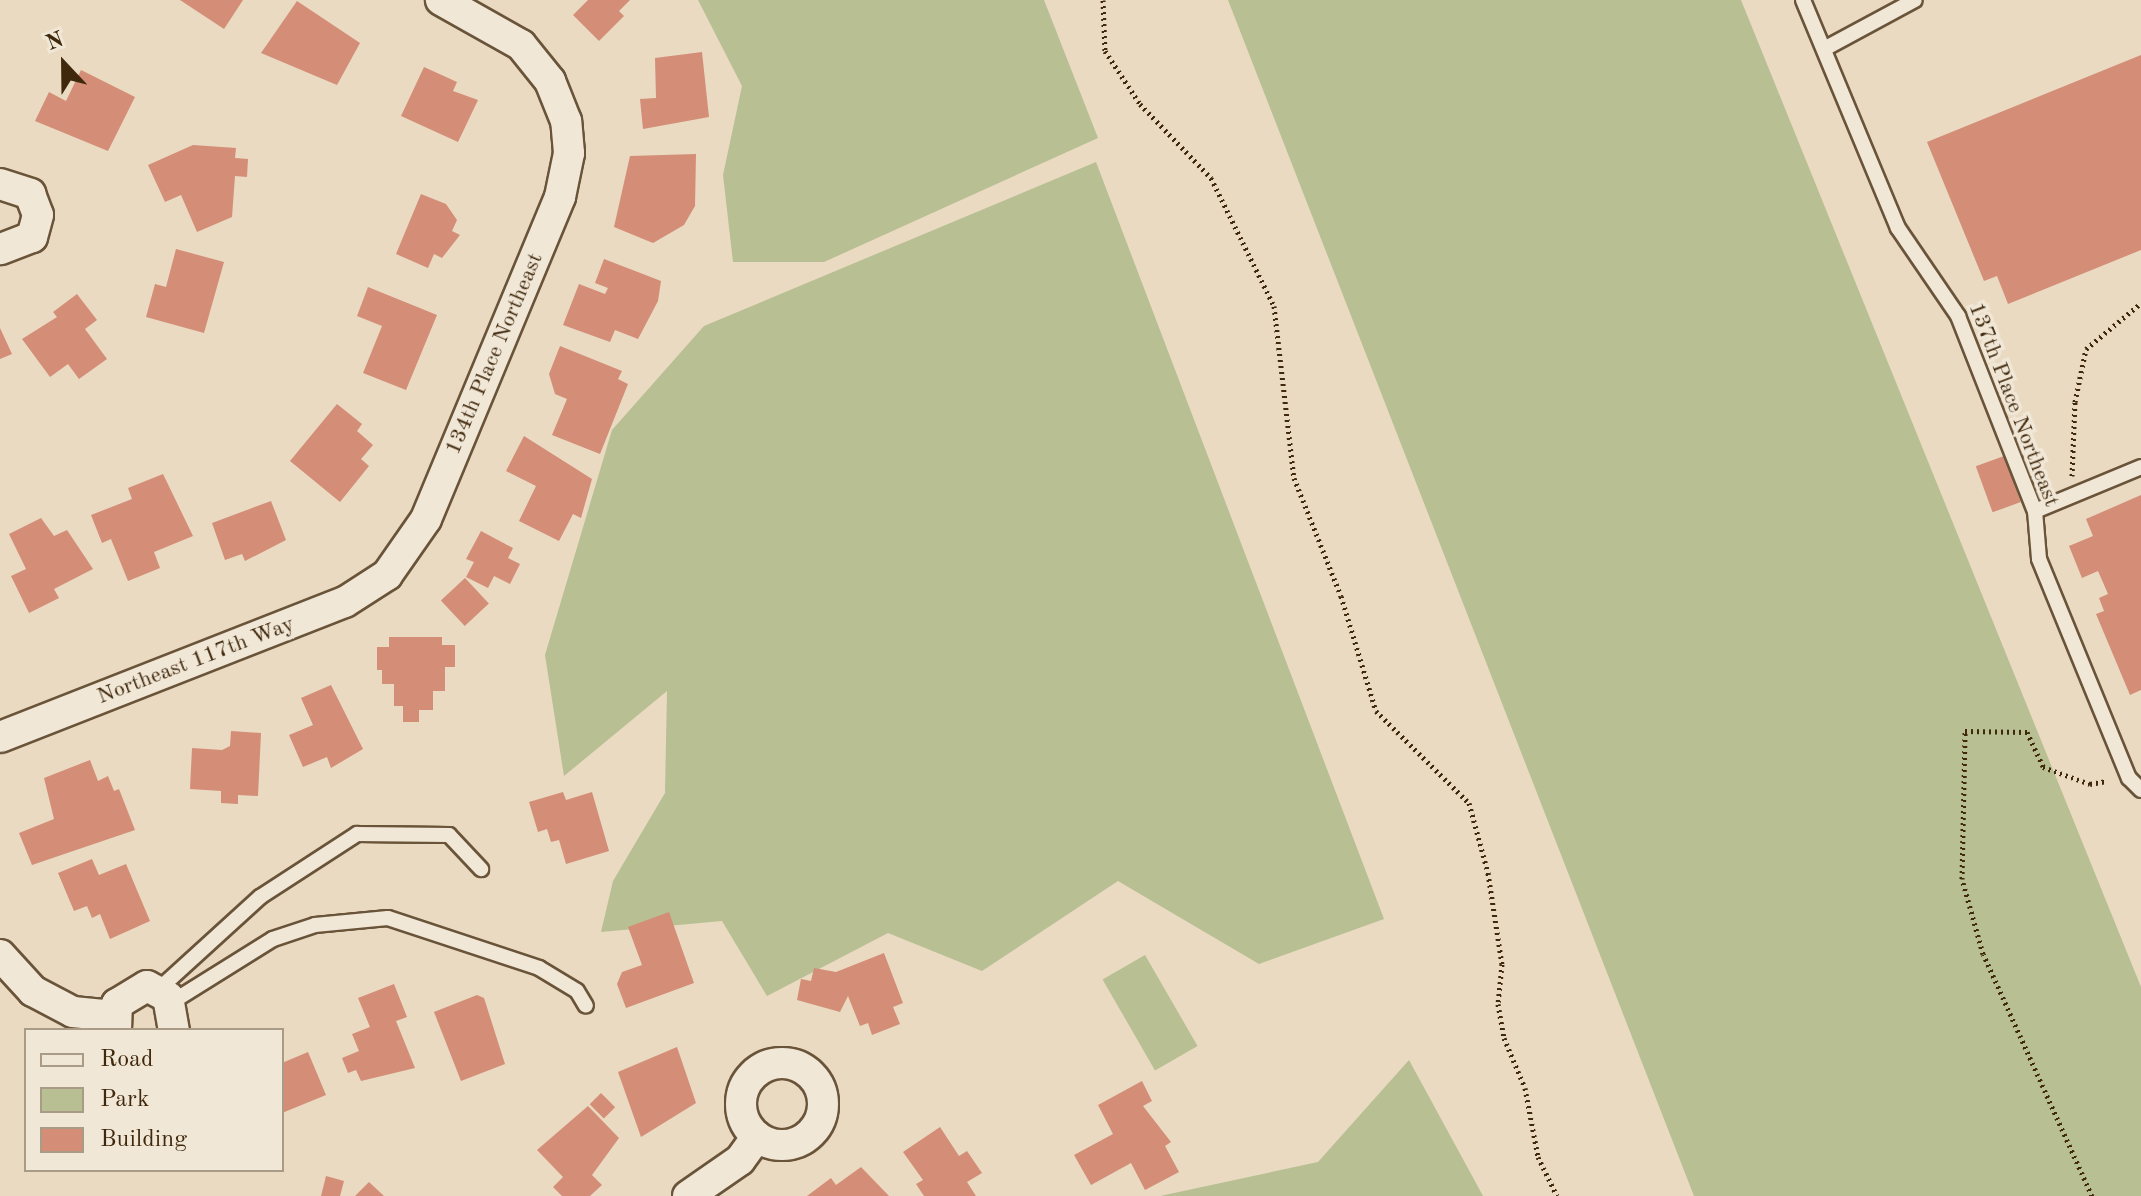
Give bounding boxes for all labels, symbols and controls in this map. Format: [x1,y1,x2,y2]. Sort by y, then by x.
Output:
north arrow [24,24,104,104]
text: N [43,28,67,55]
street label: 134th Place Northeast [441,249,549,459]
street label: 137th Place Northeast [1962,299,2064,511]
street label: Northeast 117th Way [94,611,298,711]
legend [24,1028,284,1172]
text: Road [100,1048,153,1072]
text: Park [100,1088,149,1112]
text: Building [100,1128,187,1152]

